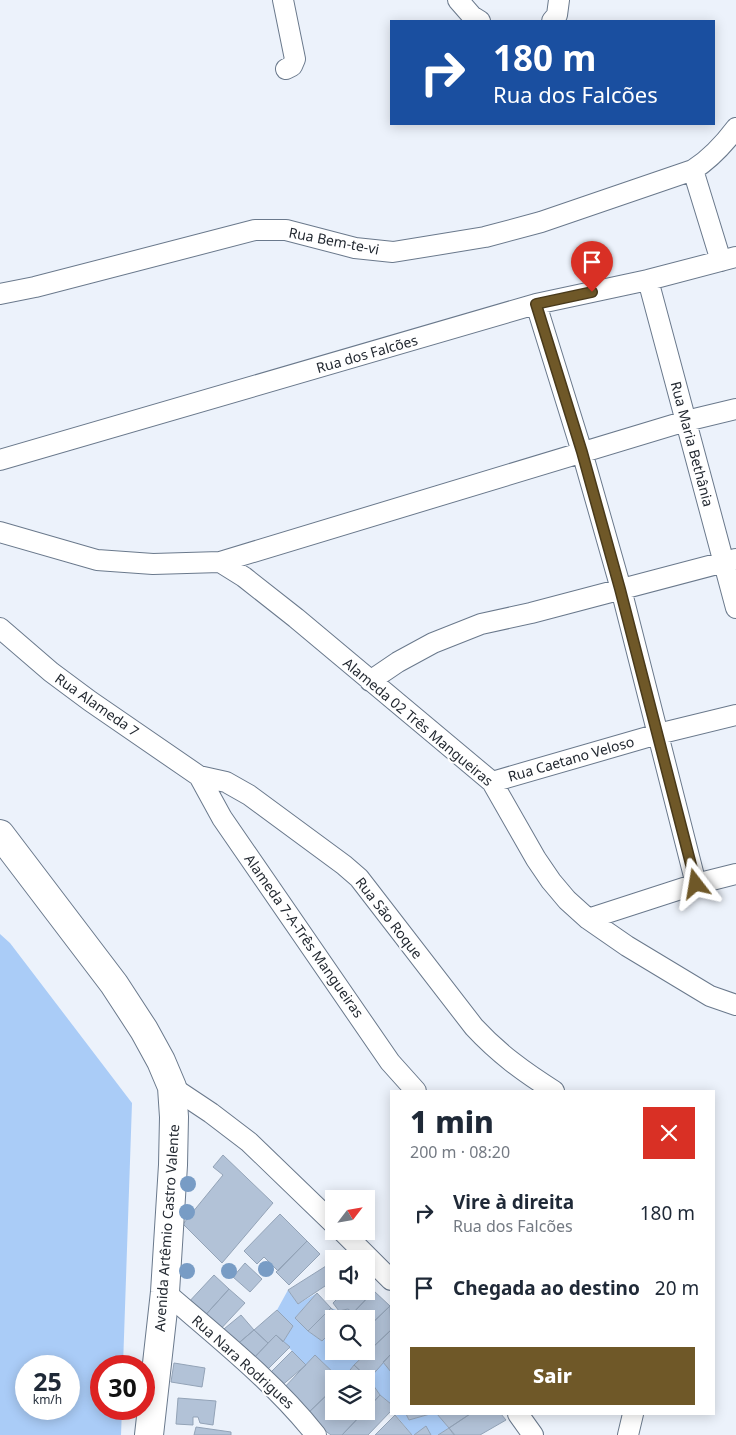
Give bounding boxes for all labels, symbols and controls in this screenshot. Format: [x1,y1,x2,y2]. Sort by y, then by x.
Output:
text: 180 m [493,34,596,81]
icon: right [410,40,475,105]
text: Rua dos Falcões [493,79,658,109]
street label: Rua Bem-te-vi [287,222,381,259]
pin [571,241,613,292]
icon: arrive [578,248,606,276]
street label: Rua dos Falcões [314,330,420,377]
street label: Rua Maria Bethânia [667,379,718,509]
street label: Alameda 02 Três Mangueiras [339,653,497,790]
street label: Rua Alameda 7 [52,669,143,741]
street label: Rua Caetano Veloso [506,731,636,786]
street label: Alameda 7-A-Três Mangueiras [240,850,369,1022]
position arrow [669,857,721,909]
street label: Rua São Roque [351,873,427,963]
text: 1 min [410,1101,494,1142]
button: close [643,1107,695,1159]
street label: Avenida Artêmio Castro Valente [150,1123,183,1332]
text: 200 m · 08:20 [410,1141,510,1163]
text: Vire à direita [453,1189,574,1215]
north arrow [325,1190,375,1240]
map controls [325,1190,375,1420]
icon: right [410,1199,438,1227]
text: 180 m [640,1200,695,1226]
text: Rua dos Falcões [453,1215,573,1237]
button: sound [325,1250,375,1300]
icon: arrive [410,1274,438,1302]
text: Chegada ao destino [453,1275,640,1301]
text: 20 m [655,1275,699,1301]
button: search [325,1310,375,1360]
street label: Rua Nara Rodrigues [188,1311,299,1413]
button: Sair [410,1347,695,1405]
speed limit sign: 30 [90,1355,155,1420]
text: 25 [33,1364,62,1398]
button: layers [325,1370,375,1420]
text: km/h [33,1391,62,1408]

